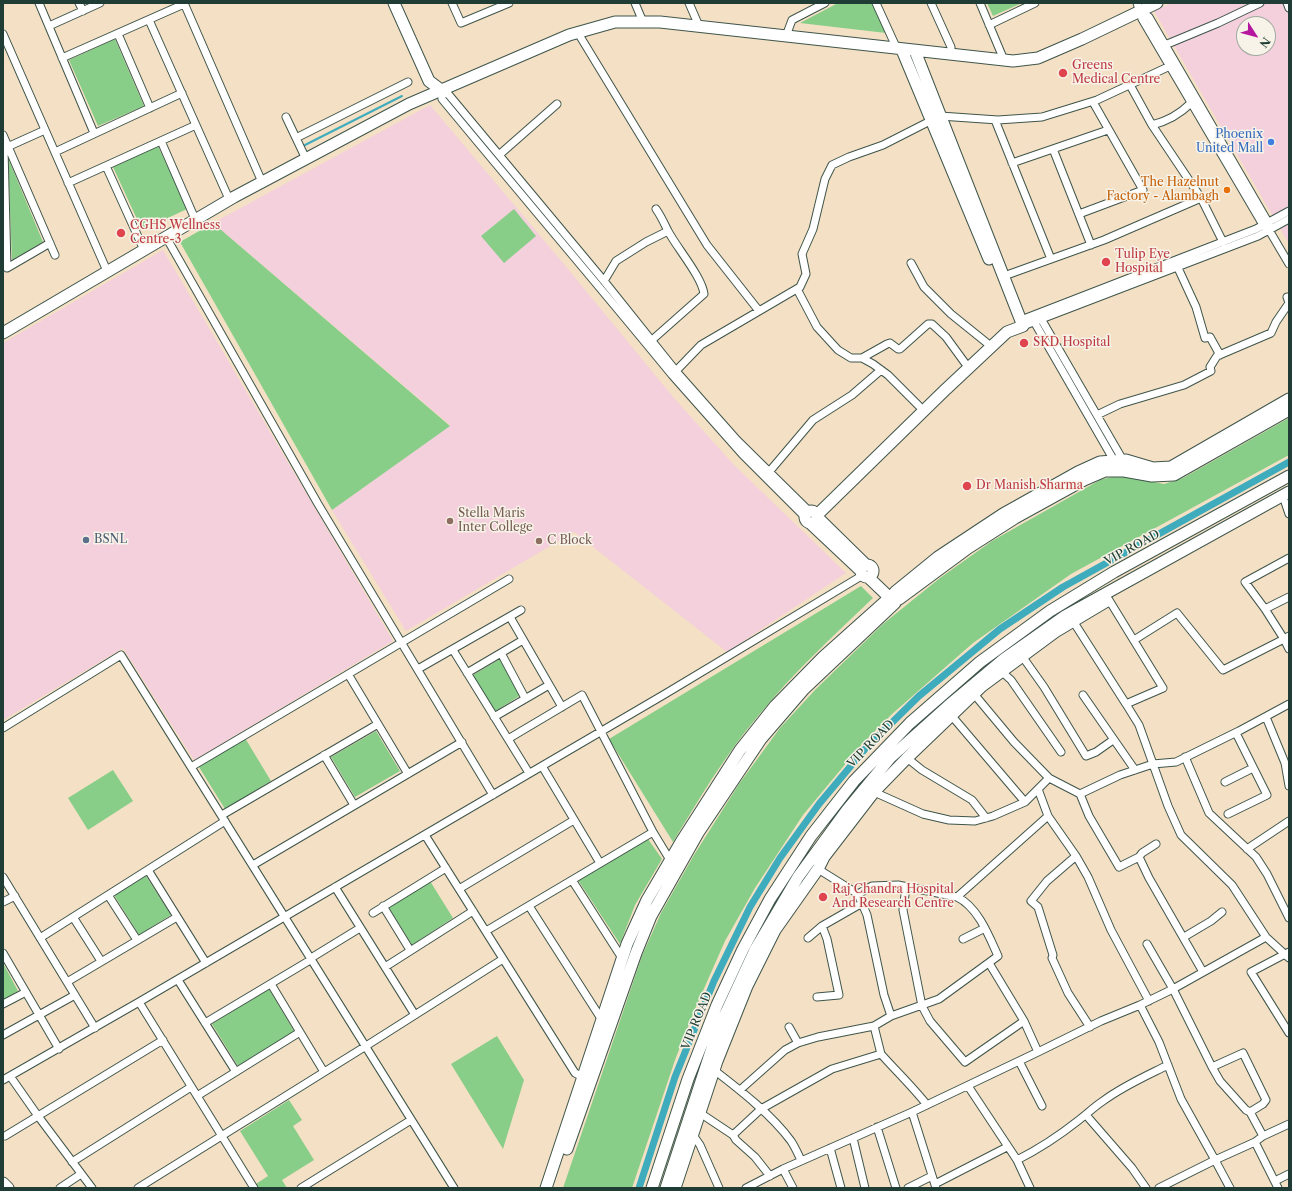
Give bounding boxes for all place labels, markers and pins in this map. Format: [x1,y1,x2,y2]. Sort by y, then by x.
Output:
place label: Greens Medical Centre [1072,59,1160,87]
marker: Greens Medical Centre [1057,67,1069,79]
place label: Phoenix United Mall [1196,128,1263,156]
marker: Phoenix United Mall [1266,137,1276,147]
place label: The Hazelnut Factory - Alambagh [1106,176,1219,204]
marker: The Hazelnut Factory - Alambagh [1222,185,1232,195]
place label: CGHS Wellness Centre-3 [130,219,220,247]
marker: CGHS Wellness Centre-3 [115,227,127,239]
place label: Tulip Eye Hospital [1115,248,1170,276]
marker: Tulip Eye Hospital [1100,256,1112,268]
place label: SKD Hospital [1033,336,1110,350]
marker: SKD Hospital [1018,337,1030,349]
place label: Dr Manish Sharma [976,479,1083,493]
marker: Dr Manish Sharma [961,480,973,492]
place label: Stella Maris Inter College [458,507,533,535]
marker: Stella Maris Inter College [445,516,455,526]
place label: BSNL [94,533,127,547]
place label: C Block [547,534,592,548]
marker: BSNL [81,535,91,545]
marker: C Block [534,536,544,546]
place label: Raj Chandra Hospital And Research Centre [832,883,954,911]
marker: Raj Chandra Hospital And Research Centre [817,891,829,903]

